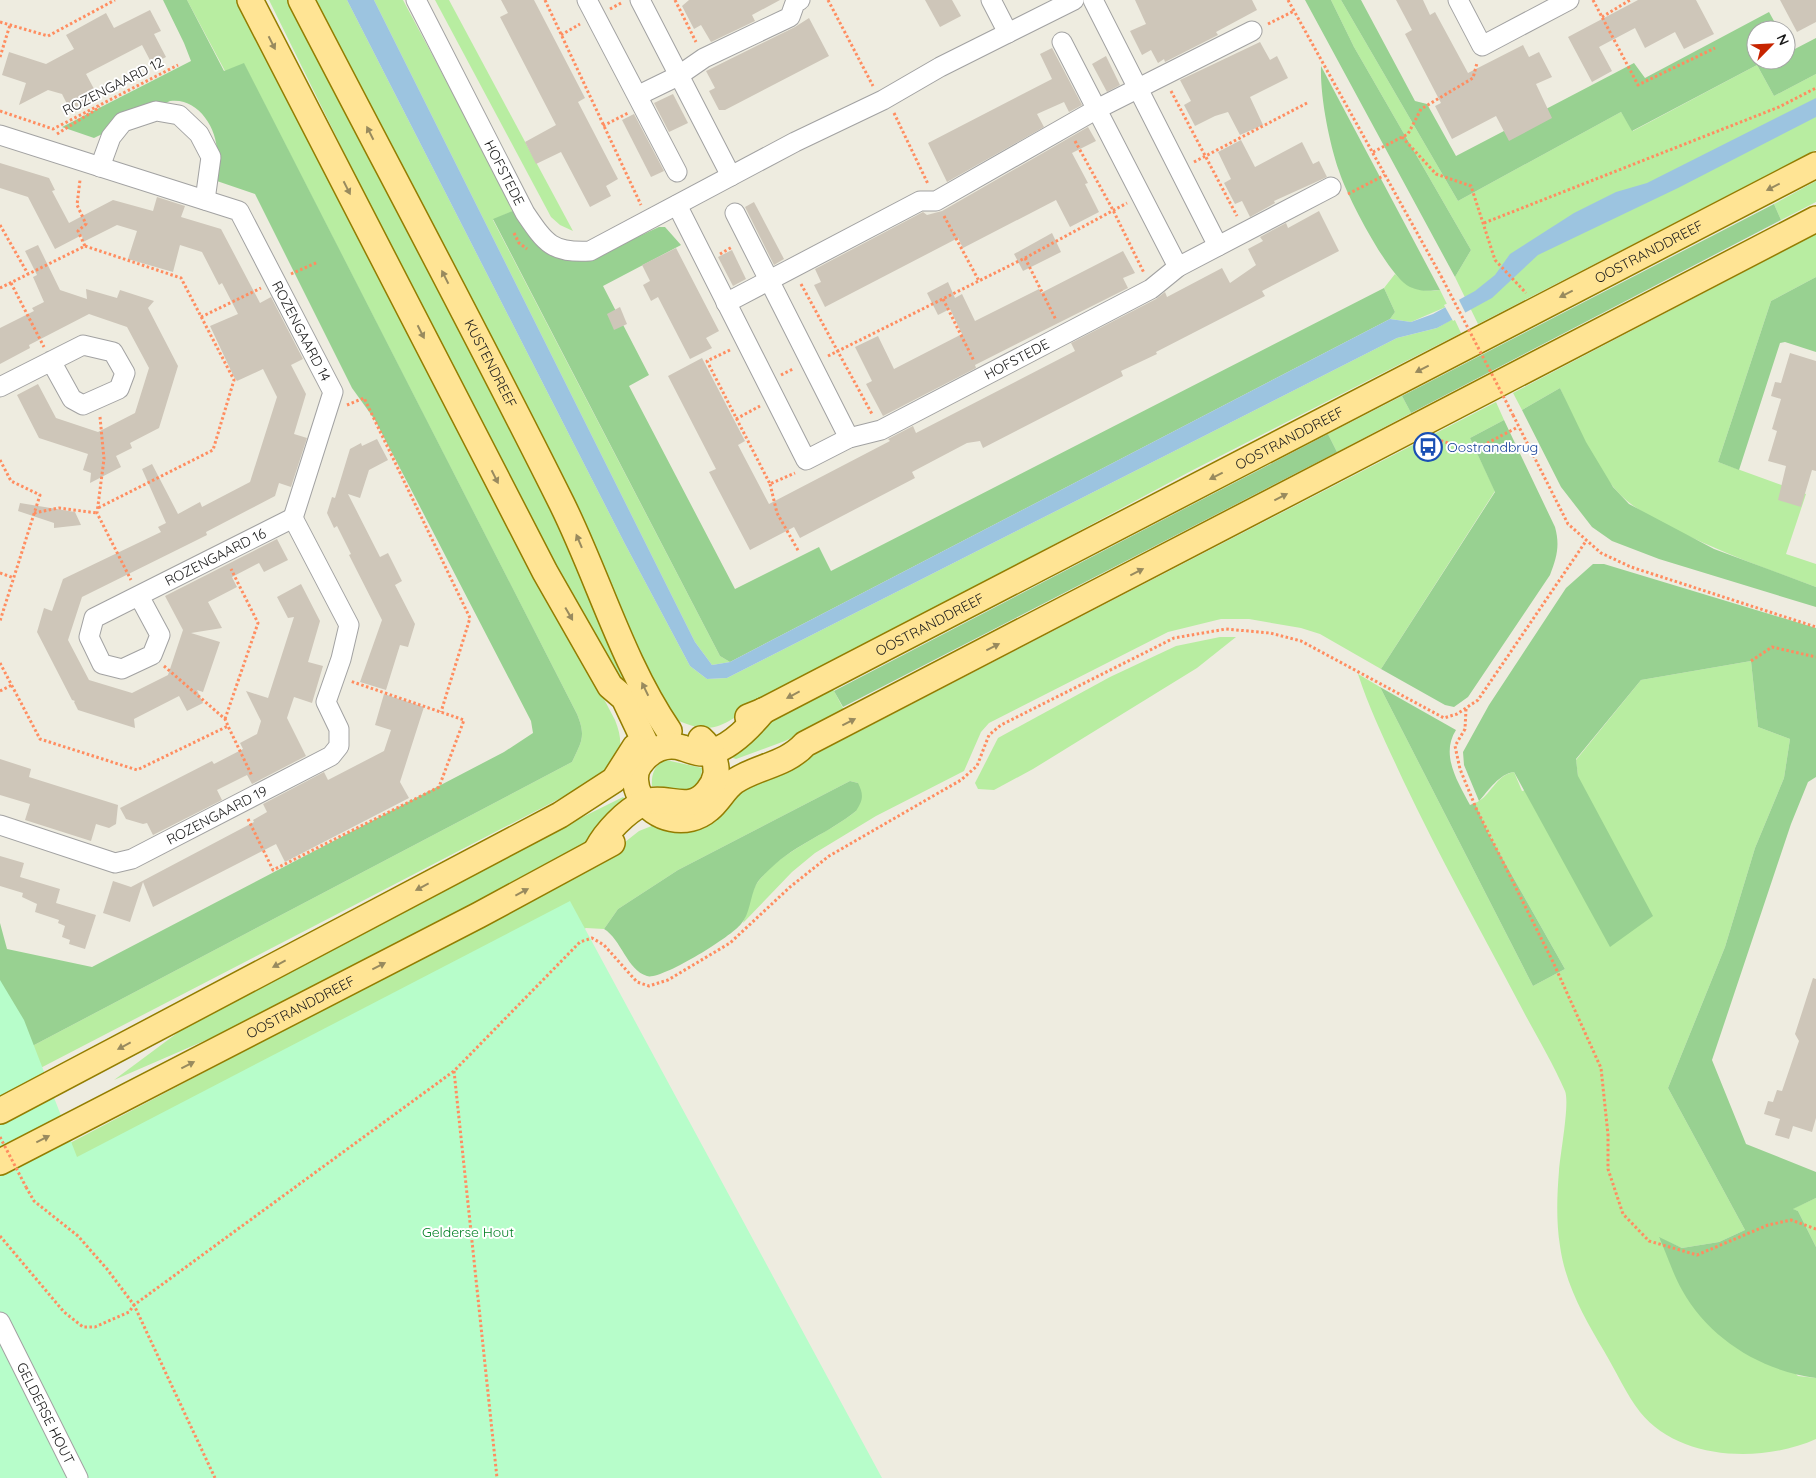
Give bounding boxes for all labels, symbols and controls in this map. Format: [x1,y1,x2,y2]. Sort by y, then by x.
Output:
north arrow [1746,20,1796,70]
text: N [1773,31,1793,48]
one-way arrow [268,36,276,51]
street label: ROZENGAARD 12 [59,53,167,119]
one-way arrow [366,126,374,140]
street label: HOFSTEDE [480,137,529,208]
one-way arrow [343,181,351,195]
one-way arrow [1765,183,1780,191]
street label: OOSTRANDDREEF [1591,216,1706,287]
one-way arrow [441,270,449,284]
street label: ROZENGAARD 14 [268,278,335,384]
one-way arrow [1559,290,1574,298]
street label: KUSTENDREEF [461,316,521,411]
one-way arrow [417,325,425,339]
street label: HOFSTEDE [981,335,1052,384]
one-way arrow [1415,365,1429,373]
street label: OOSTRANDDREEF [1232,402,1347,474]
bus stop icon: Oostrandbrug [1413,432,1443,462]
place label: Oostrandbrug [1447,438,1538,456]
one-way arrow [491,469,499,484]
one-way arrow [1209,472,1223,480]
one-way arrow [1274,493,1288,501]
street label: ROZENGAARD 16 [162,524,269,590]
one-way arrow [574,534,582,548]
one-way arrow [1130,568,1144,576]
street label: OOSTRANDDREEF [872,589,987,660]
one-way arrow [565,608,574,621]
one-way arrow [985,643,1000,651]
one-way arrow [641,682,649,696]
one-way arrow [786,691,800,700]
one-way arrow [841,718,856,726]
street label: ROZENGAARD 19 [163,782,270,849]
one-way arrow [415,883,429,891]
one-way arrow [515,888,530,896]
one-way arrow [272,960,286,968]
one-way arrow [371,962,386,970]
street label: OOSTRANDDREEF [243,972,358,1043]
one-way arrow [117,1042,131,1050]
one-way arrow [180,1061,195,1069]
one-way arrow [36,1135,51,1143]
park label: Gelderse Hout [422,1223,514,1241]
street label: GELDERSE HOUT [13,1359,79,1467]

